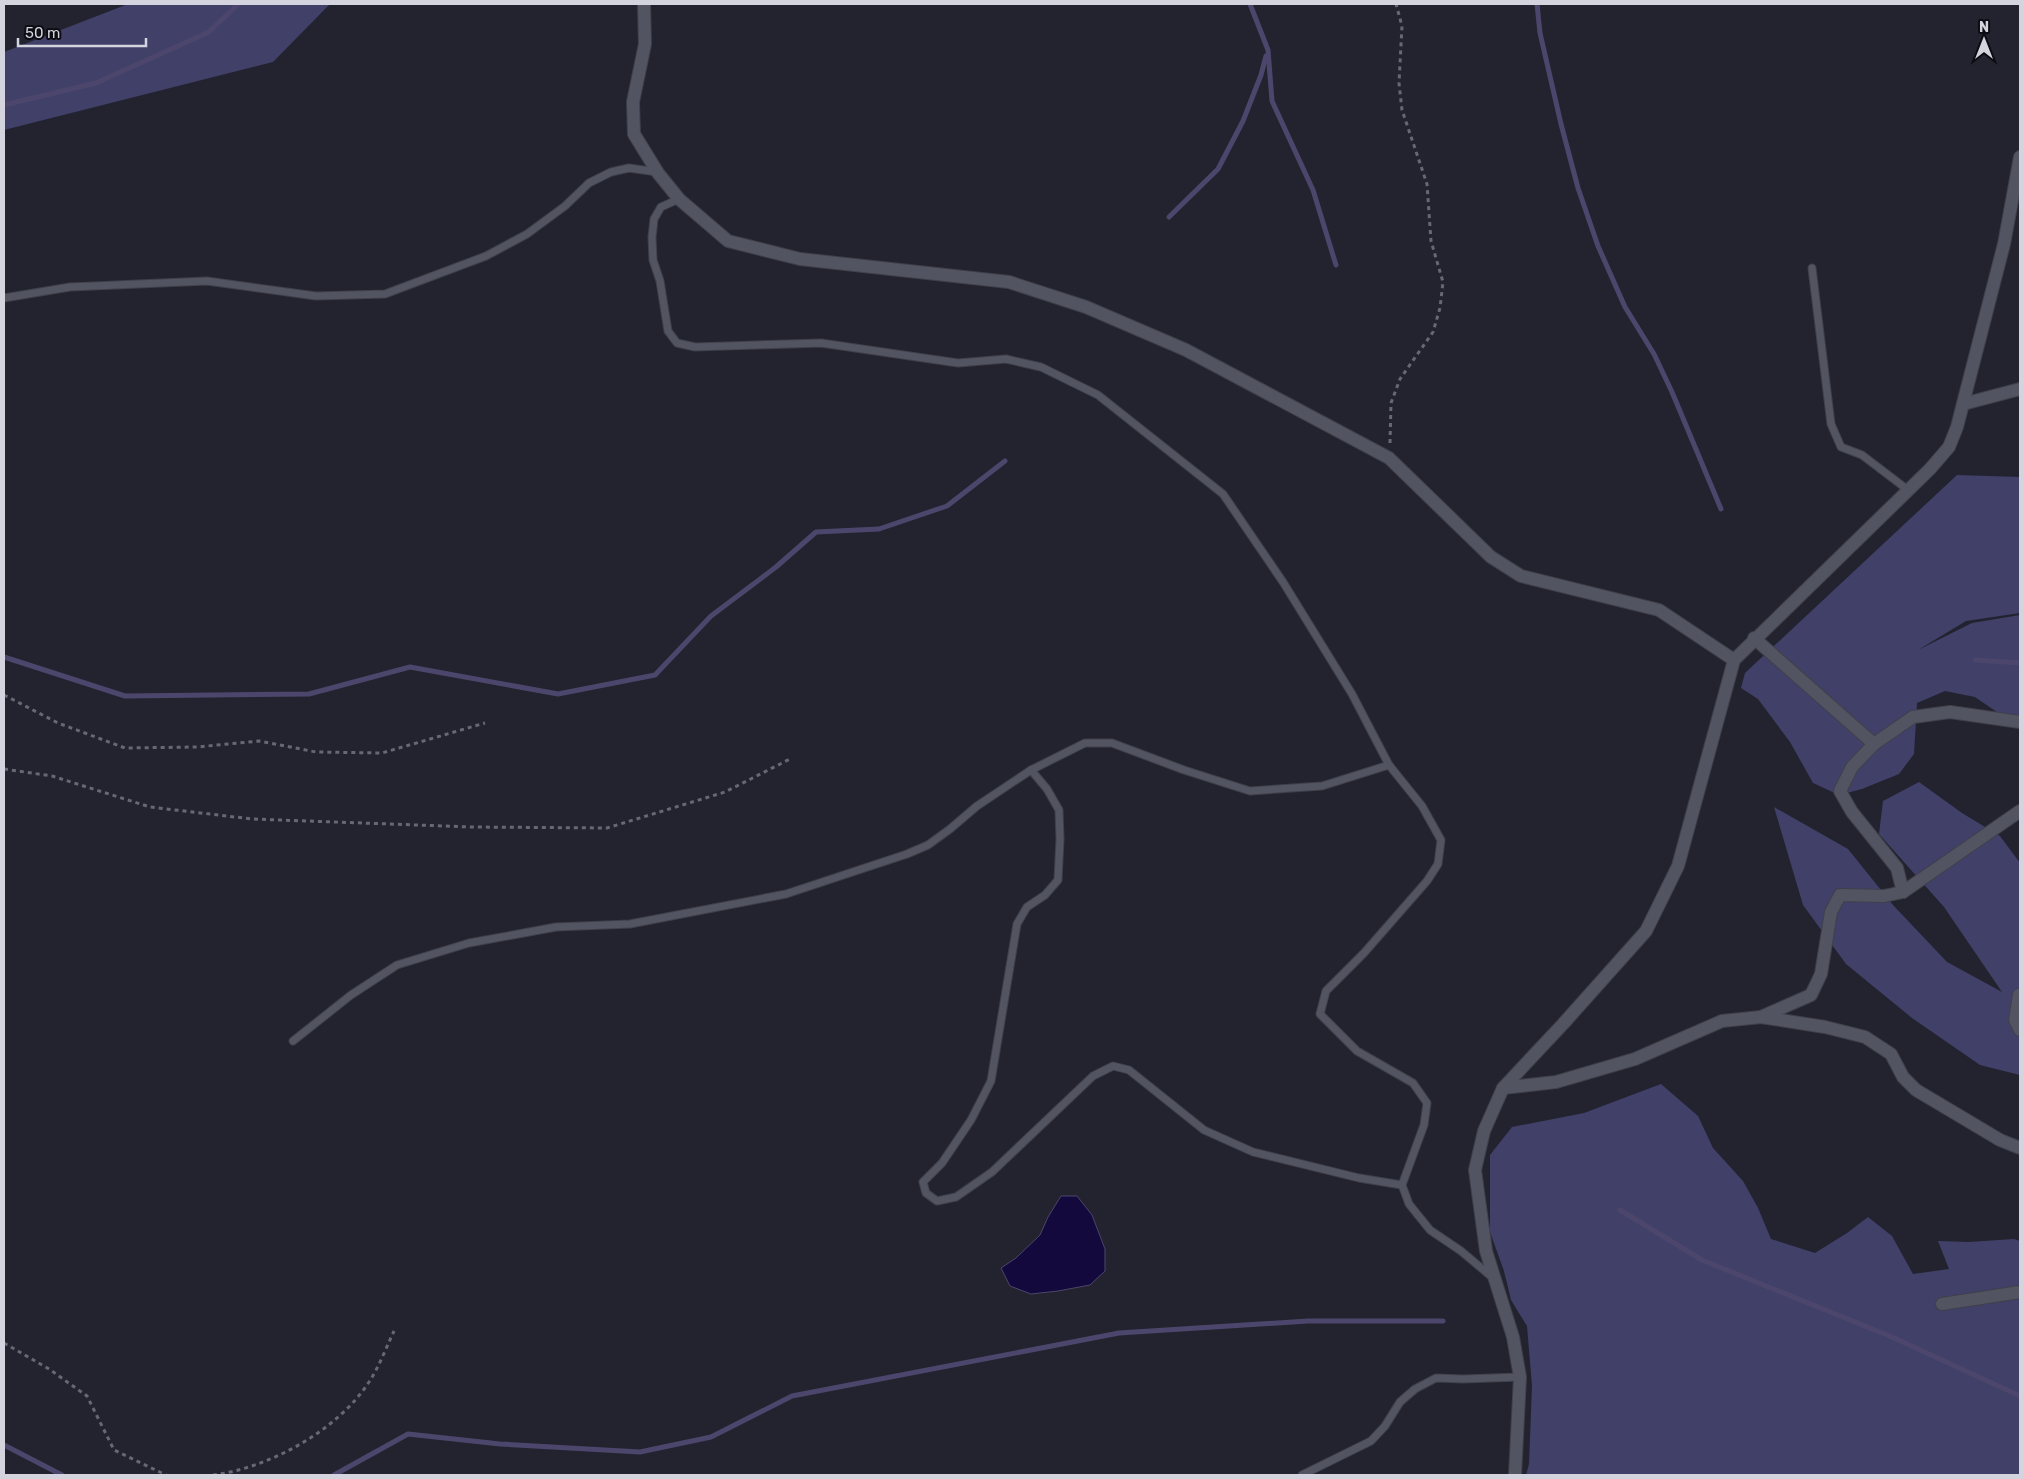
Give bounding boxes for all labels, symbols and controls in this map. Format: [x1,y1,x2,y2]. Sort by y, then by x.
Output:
scale bar [18,15,145,47]
north arrow [1959,15,2009,65]
text: N [1979,19,1989,36]
text: 50 m [25,24,60,42]

